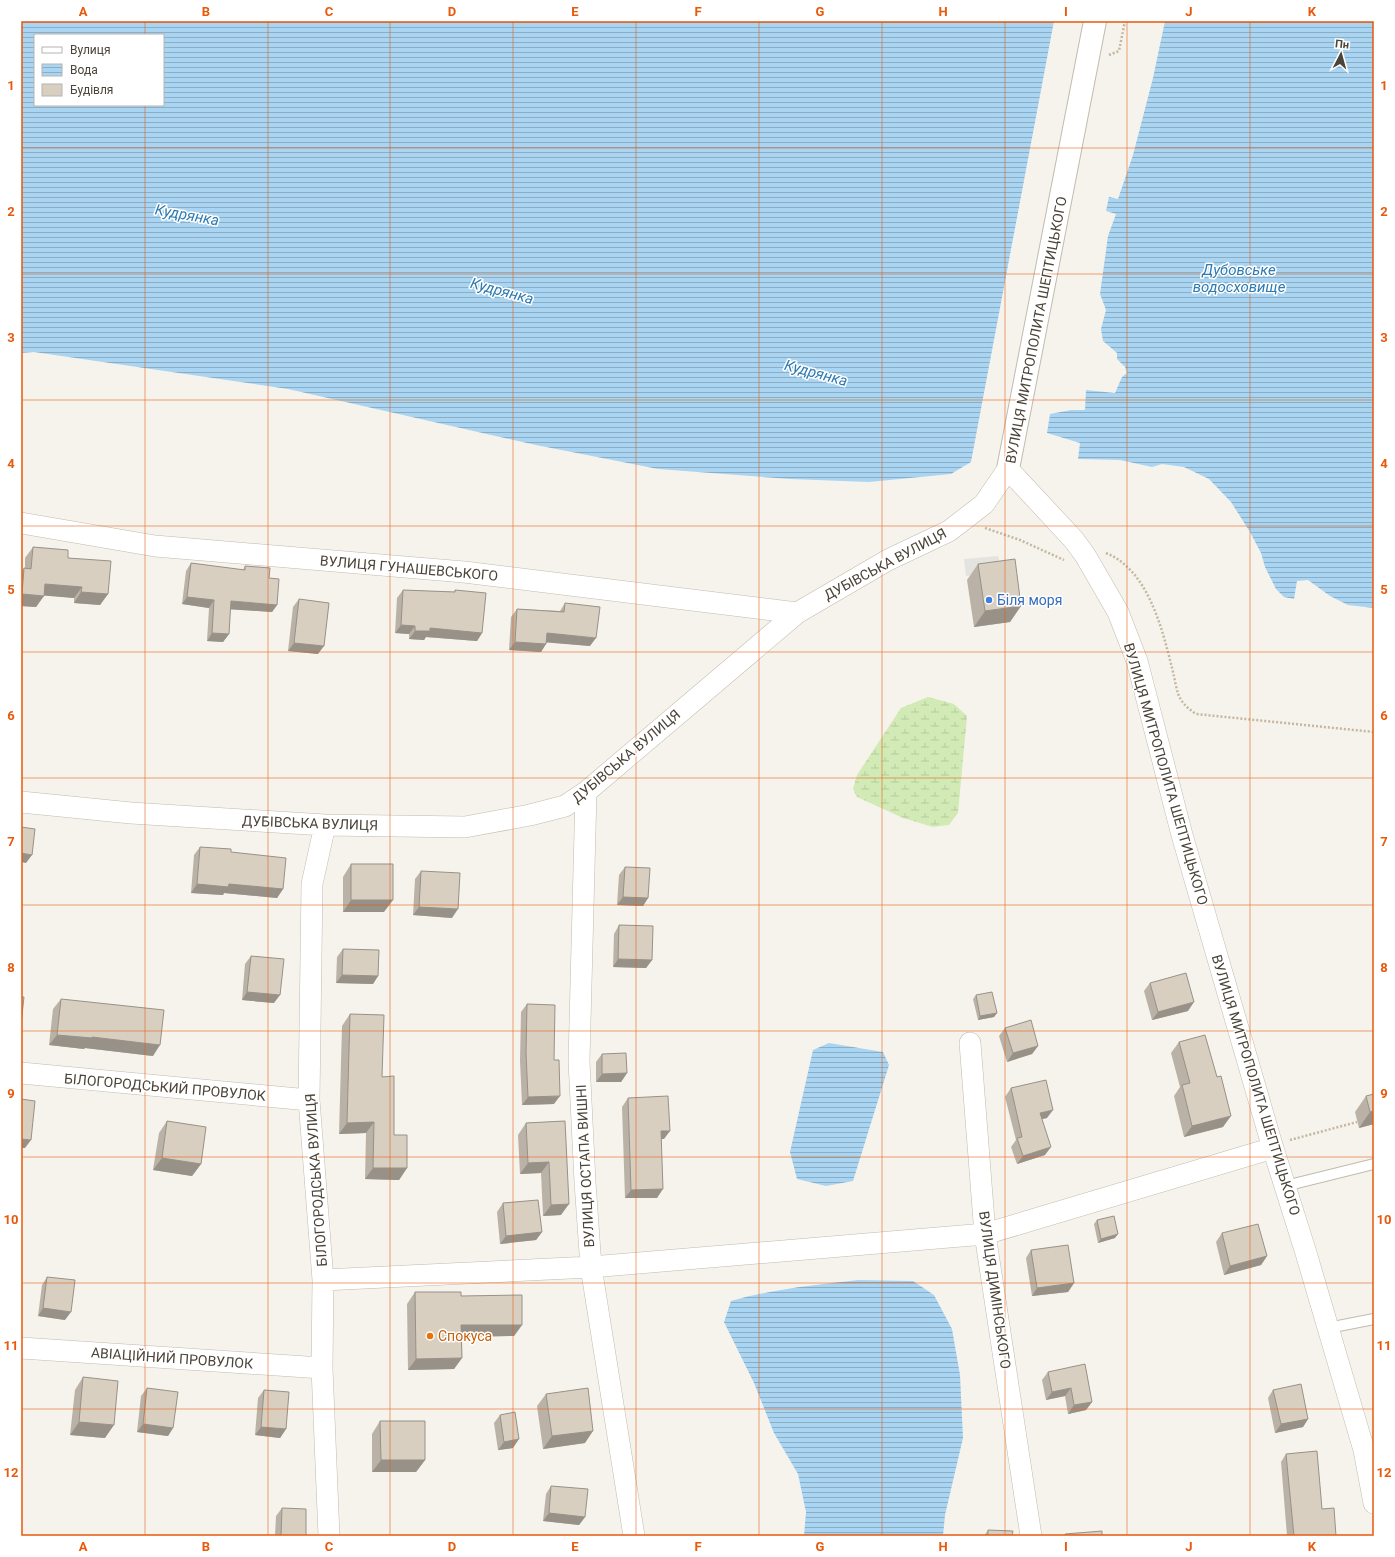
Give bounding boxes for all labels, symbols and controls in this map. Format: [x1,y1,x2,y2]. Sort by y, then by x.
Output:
text: A [79,4,88,19]
text: B [202,4,210,19]
text: C [325,4,334,19]
text: D [448,4,456,19]
text: E [571,4,579,19]
text: F [694,4,702,19]
text: G [816,4,825,19]
text: H [938,4,948,19]
text: I [1064,4,1068,19]
text: J [1185,4,1193,19]
text: K [1308,4,1317,19]
legend [34,34,164,106]
north arrow [1321,34,1361,74]
text: Пн [1334,37,1350,52]
text: Вулиця [70,43,111,57]
text: Вода [70,63,98,77]
text: 1 [7,78,15,93]
text: 1 [1380,78,1388,93]
text: Будівля [70,83,113,97]
street label: ВУЛИЦЯ МИТРОПОЛИТА ШЕПТИЦЬКОГО [1002,195,1070,465]
water label: Кудрянка [154,201,220,229]
text: 2 [7,204,15,219]
text: 2 [1380,204,1388,219]
water label: Дубовське водосховище [1193,261,1286,296]
water label: Кудрянка [468,274,536,308]
text: 3 [7,330,15,345]
text: 3 [1380,330,1388,345]
water label: Кудрянка [782,356,850,390]
text: 4 [7,456,15,471]
text: 4 [1380,456,1388,471]
street label: ДУБІВСЬКА ВУЛИЦЯ [821,525,949,603]
street label: ВУЛИЦЯ ГУНАШЕВСЬКОГО [319,552,499,584]
text: 5 [7,582,15,597]
text: 5 [1380,582,1388,597]
place label: Біля моря [997,592,1062,608]
marker: Біля моря [984,595,994,605]
street label: ВУЛИЦЯ МИТРОПОЛИТА ШЕПТИЦЬКОГО [1121,641,1211,907]
street label: ДУБІВСЬКА ВУЛИЦЯ [569,706,683,806]
text: 6 [7,708,15,723]
text: 6 [1380,708,1388,723]
street label: ДУБІВСЬКА ВУЛИЦЯ [242,813,378,833]
text: 7 [7,834,15,849]
text: 7 [1380,834,1388,849]
street label: ВУЛИЦЯ МИТРОПОЛИТА ШЕПТИЦЬКОГО [1209,953,1303,1217]
text: 8 [7,960,15,975]
text: 8 [1380,960,1388,975]
street label: БІЛОГОРОДСЬКИЙ ПРОВУЛОК [64,1070,266,1104]
street label: ВУЛИЦЯ ОСТАПА ВИШНІ [573,1084,597,1248]
text: 9 [7,1086,15,1101]
text: 9 [1380,1086,1388,1101]
street label: БІЛОГОРОДСЬКА ВУЛИЦЯ [302,1093,330,1267]
street label: ВУЛИЦЯ ДИМІНСЬКОГО [976,1210,1014,1370]
text: 10 [4,1212,18,1227]
text: 10 [1377,1212,1391,1227]
place label: Спокуса [438,1328,492,1344]
marker: Спокуса [425,1331,435,1341]
text: 11 [4,1338,18,1353]
text: 11 [1377,1338,1391,1353]
street label: АВІАЦІЙНИЙ ПРОВУЛОК [90,1344,254,1372]
text: 12 [4,1465,18,1480]
text: 12 [1377,1465,1391,1480]
text: A [79,1539,88,1554]
text: B [202,1539,210,1554]
text: C [325,1539,334,1554]
text: D [448,1539,456,1554]
text: E [571,1539,579,1554]
text: F [694,1539,702,1554]
text: G [816,1539,825,1554]
text: H [938,1539,948,1554]
text: I [1064,1539,1068,1554]
text: J [1185,1539,1193,1554]
text: K [1308,1539,1317,1554]

